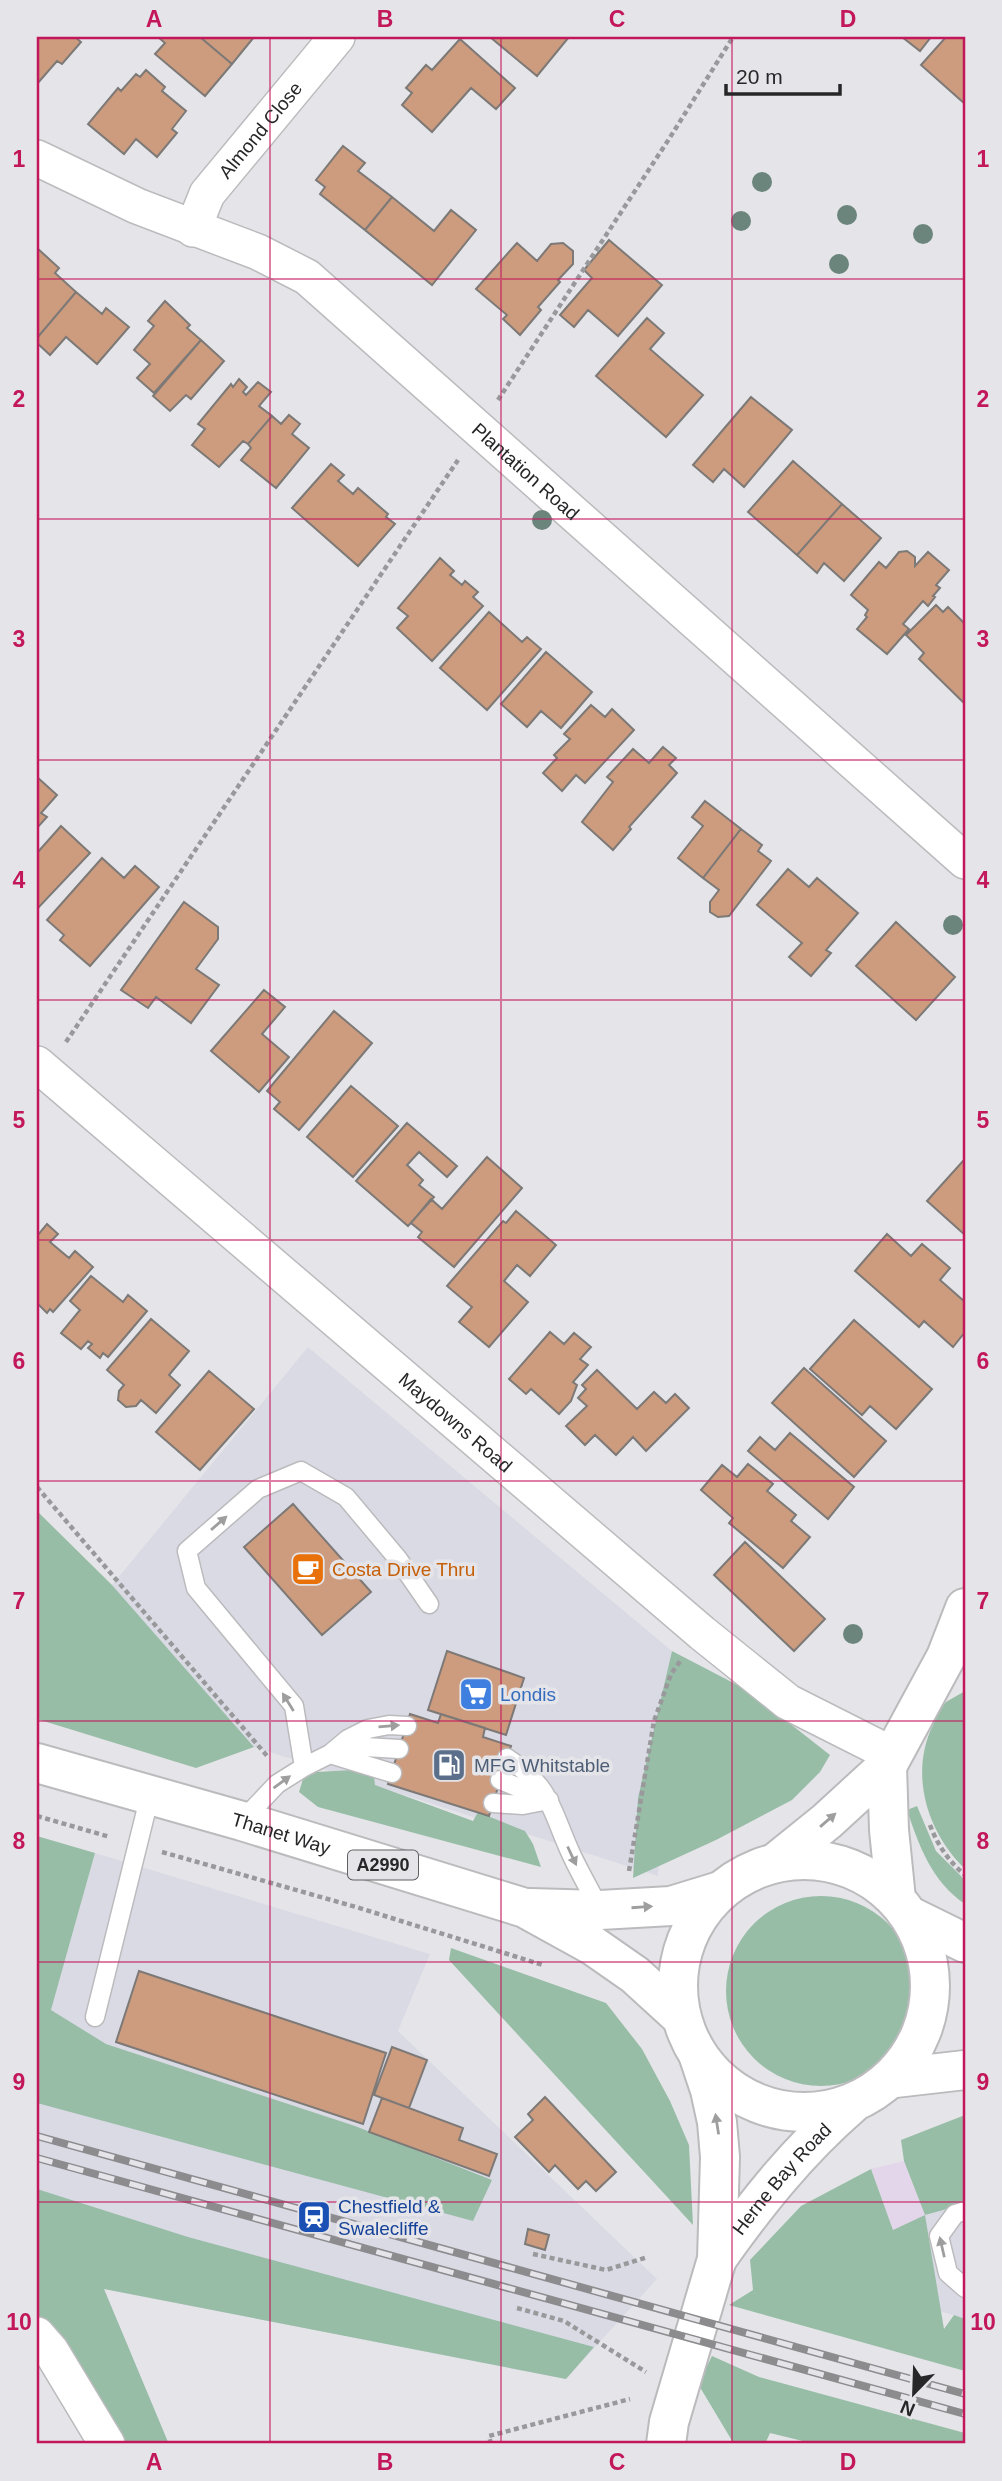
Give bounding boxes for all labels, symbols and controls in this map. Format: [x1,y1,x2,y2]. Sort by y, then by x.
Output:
text: A [146,6,162,32]
text: B [377,6,393,32]
text: C [609,6,625,32]
text: D [840,6,856,32]
scale bar [726,52,839,96]
text: 20 m [736,65,783,88]
street label: Almond Close [214,78,306,182]
text: 1 [13,146,26,172]
text: 1 [977,146,990,172]
text: 2 [13,386,25,412]
text: 2 [977,386,989,412]
street label: Plantation Road [468,418,583,524]
text: 3 [13,626,25,652]
text: 3 [977,626,989,652]
text: 4 [13,867,26,893]
text: 4 [977,867,990,893]
text: 5 [13,1107,26,1133]
text: 5 [977,1107,990,1133]
text: 6 [13,1348,25,1374]
text: 6 [977,1348,989,1374]
street label: Maydowns Road [395,1368,516,1476]
one-way arrow [210,1515,228,1531]
cafe icon: Costa Drive Thru [289,1550,327,1588]
place label: Costa Drive Thru [332,1559,475,1580]
text: 7 [13,1588,25,1614]
text: 7 [977,1588,989,1614]
supermarket icon: Londis [457,1675,495,1713]
place label: Londis [500,1684,556,1705]
one-way arrow [282,1692,295,1712]
one-way arrow [378,1720,400,1731]
fuel station icon: MFG Whitstable [430,1746,468,1784]
place label: MFG Whitstable [474,1755,610,1776]
one-way arrow [273,1775,291,1789]
street label: Thanet Way [230,1808,333,1858]
one-way arrow [819,1812,837,1828]
text: 8 [13,1828,26,1854]
text: 8 [977,1828,990,1854]
one-way arrow [567,1846,578,1866]
road number: A2990 [348,1851,418,1880]
one-way arrow [631,1902,653,1913]
text: 9 [13,2069,25,2095]
text: 9 [977,2069,989,2095]
one-way arrow [711,2113,722,2135]
street label: Herne Bay Road [728,2119,835,2239]
place label: Chestfield & Swalecliffe [338,2196,441,2239]
station icon: Chestfield & Swalecliffe [295,2198,333,2236]
one-way arrow [936,2236,947,2258]
text: 10 [6,2309,32,2335]
text: 10 [970,2309,996,2335]
north arrow [880,2358,950,2428]
text: N [897,2396,918,2421]
text: A [146,2449,162,2475]
text: B [377,2449,393,2475]
text: C [609,2449,625,2475]
text: D [840,2449,856,2475]

